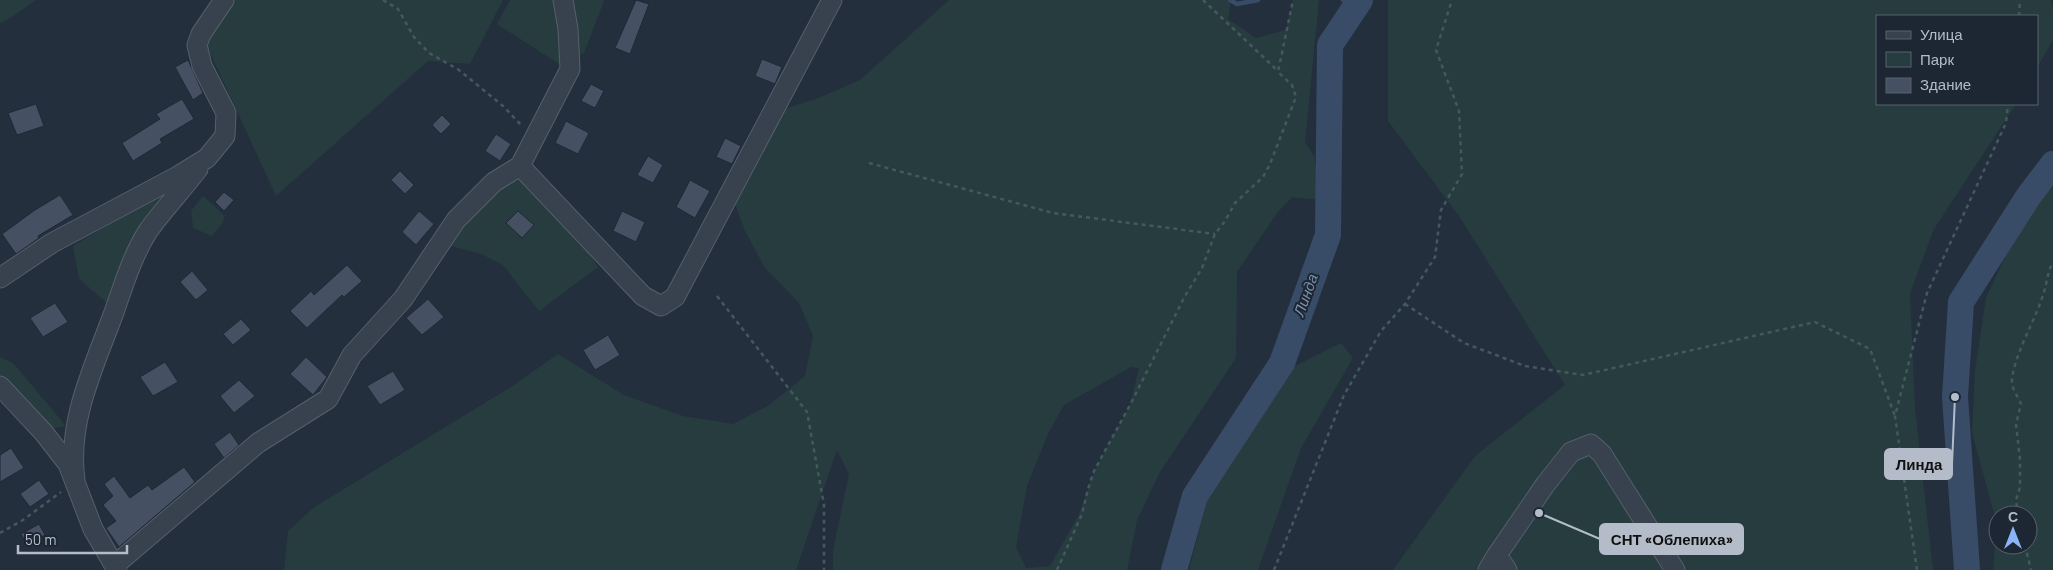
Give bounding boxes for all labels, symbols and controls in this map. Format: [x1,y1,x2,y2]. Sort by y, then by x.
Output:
legend [1876,15,2038,105]
text: Улица [1920,25,1963,43]
text: Парк [1920,50,1954,68]
text: Здание [1920,75,1971,93]
water label: Линда [1289,271,1321,319]
callout: Линда [1885,449,1952,479]
text: Линда [1896,455,1943,473]
north arrow [1988,505,2038,555]
text: С [2008,508,2018,525]
scale bar [18,522,126,554]
callout: СНТ «Облепиха» [1600,524,1743,554]
text: 50 m [25,530,57,548]
text: СНТ «Облепиха» [1611,530,1733,548]

